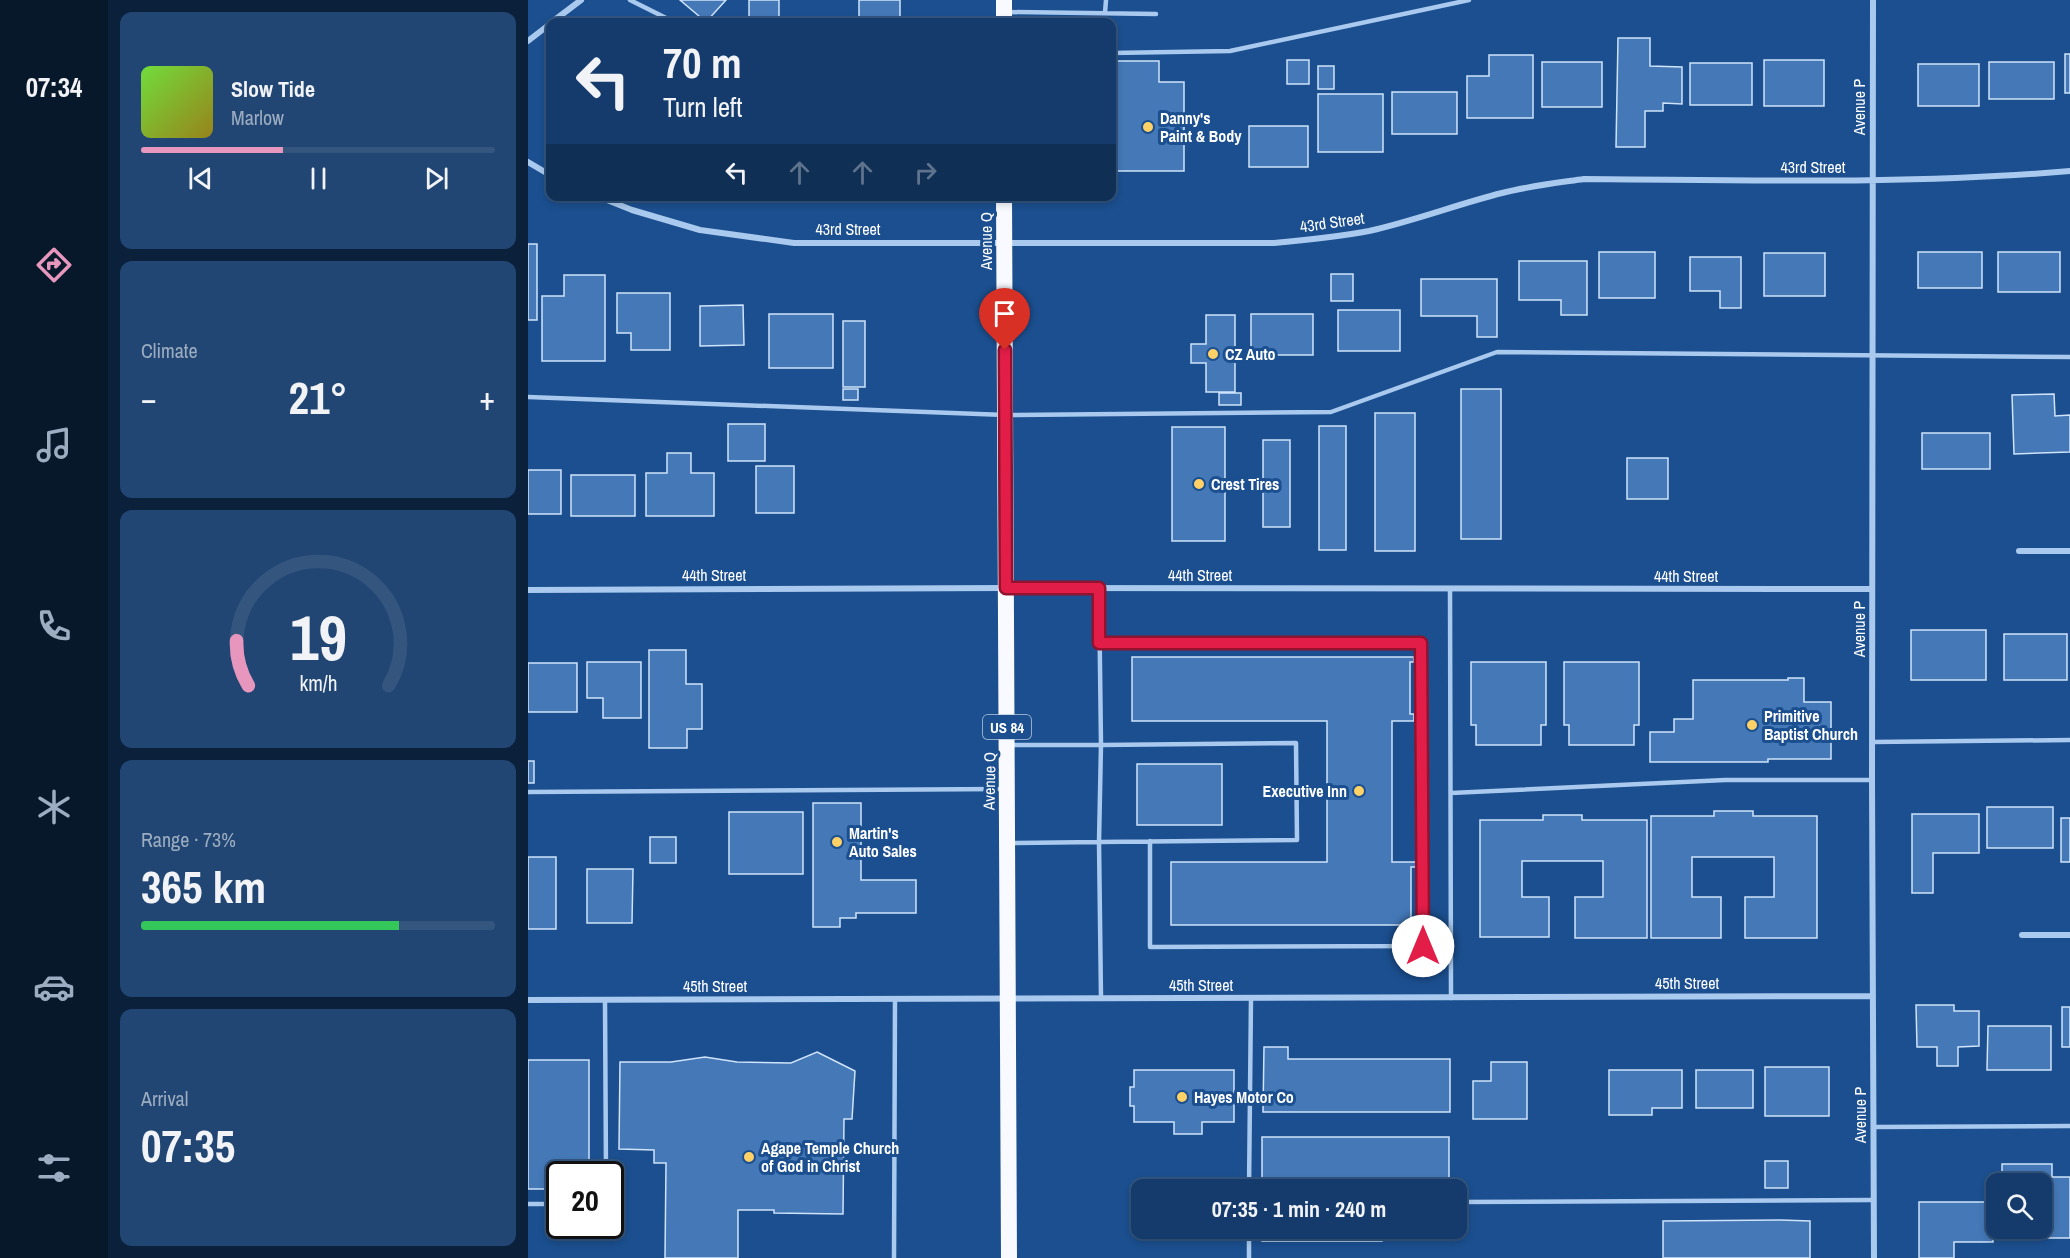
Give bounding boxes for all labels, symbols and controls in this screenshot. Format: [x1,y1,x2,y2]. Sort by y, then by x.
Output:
text: 70 m [663,35,742,91]
icon: left [564,42,642,120]
text: 07:34 [26,69,82,105]
text: Slow Tide [231,74,315,104]
street label: Avenue P [1848,78,1870,136]
text: Turn left [663,89,742,125]
text: Marlow [231,104,284,131]
place label: Danny's Paint & Body [1160,107,1242,147]
marker: Danny's Paint & Body [1141,120,1155,134]
icon: left [720,156,753,189]
icon: ahead [783,156,816,189]
icon: ahead [846,156,879,189]
icon: right [909,156,942,189]
street label: 43rd Street [1781,156,1846,178]
icon: previous [184,162,217,195]
icon: pause [302,162,335,195]
icon: next [420,162,453,195]
street label: 43rd Street [1298,207,1366,237]
street label: Avenue Q [975,212,997,271]
street label: 43rd Street [816,218,881,240]
icon: directions [33,244,75,286]
pin [979,288,1030,350]
icon: arrive [988,297,1021,330]
text: Climate [141,337,198,364]
place label: CZ Auto [1225,343,1276,365]
marker: CZ Auto [1206,347,1220,361]
text: 21° [288,367,348,428]
text: − [141,376,157,420]
text: + [479,376,495,420]
icon: music [33,424,75,466]
place label: Crest Tires [1211,473,1279,495]
marker: Crest Tires [1192,477,1206,491]
street label: 44th Street [682,564,746,586]
street label: 44th Street [1168,564,1232,586]
street label: 44th Street [1654,565,1718,587]
text: 19 [290,595,346,679]
street label: Avenue P [1848,600,1870,658]
icon: phone [33,605,75,647]
text: km/h [299,669,337,698]
place label: Primitive Baptist Church [1764,705,1858,745]
road number: US 84 [983,715,1031,739]
marker: Primitive Baptist Church [1745,718,1759,732]
street label: Avenue Q [977,752,1001,811]
place label: Executive Inn [1262,780,1347,802]
marker: Executive Inn [1352,784,1366,798]
icon: climate [33,786,75,828]
place label: Martin's Auto Sales [849,822,917,862]
text: Range · 73% [141,826,236,853]
marker: Martin's Auto Sales [830,835,844,849]
text: 365 km [141,856,266,917]
position arrow [1391,914,1455,978]
icon: car [33,966,75,1008]
street label: 45th Street [1655,972,1719,994]
street label: 45th Street [1169,974,1233,996]
street label: 45th Street [683,975,747,997]
text: Arrival [141,1085,188,1112]
place label: Hayes Motor Co [1194,1086,1294,1108]
street label: Avenue P [1849,1086,1871,1144]
marker: Hayes Motor Co [1175,1090,1189,1104]
text: 07:35 [141,1115,235,1176]
place label: Agape Temple Church of God in Christ [761,1137,899,1177]
icon: filters [33,1147,75,1189]
marker: Agape Temple Church of God in Christ [742,1150,756,1164]
speed limit sign: 20 [546,1161,624,1239]
map controls [1986,1173,2052,1239]
button: search [1986,1173,2052,1239]
text: 07:35 · 1 min · 240 m [1212,1194,1386,1224]

